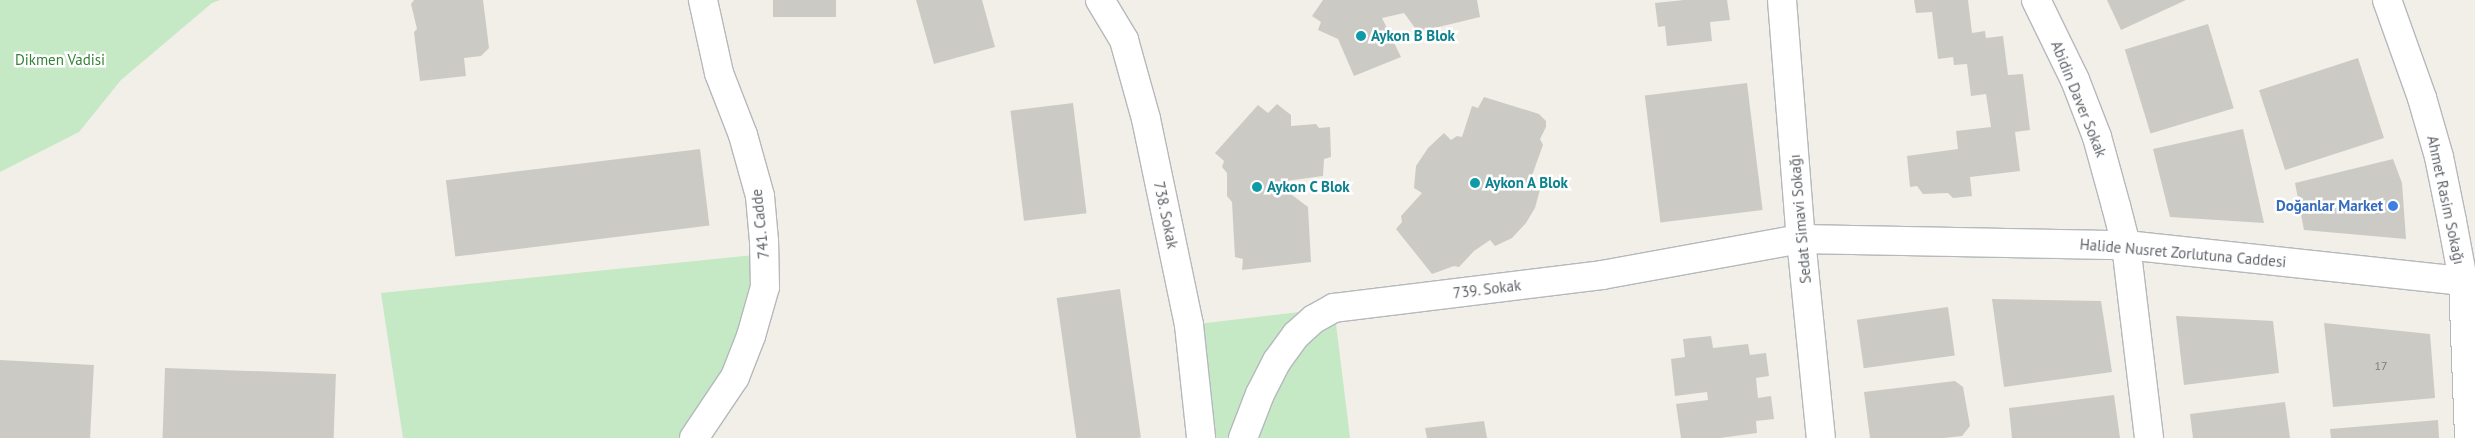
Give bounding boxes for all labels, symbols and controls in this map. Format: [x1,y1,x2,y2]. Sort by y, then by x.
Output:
place label: Aykon B Blok [1371,27,1455,45]
marker: Aykon B Blok [1355,30,1367,42]
street label: Abidin Daver Sokak [2047,38,2111,160]
park label: Dikmen Vadisi [15,51,105,69]
street label: Ahmet Rasim Sokağı [2424,134,2468,266]
street label: Sedat Simavi Sokağı [1785,154,1815,284]
place label: Aykon A Blok [1485,174,1569,192]
marker: Aykon A Blok [1469,177,1481,189]
place label: Aykon C Blok [1267,178,1351,196]
street label: 738. Sokak [1150,179,1182,251]
marker: Aykon C Blok [1251,181,1263,193]
street label: 741. Cadde [747,188,773,260]
place label: Doğanlar Market [2276,197,2383,215]
marker: Doğanlar Market [2387,200,2399,212]
street label: Halide Nusret Zorlutuna Caddesi [2079,235,2287,271]
street label: 739. Sokak [1451,276,1523,302]
house number: 17 [2374,359,2388,373]

